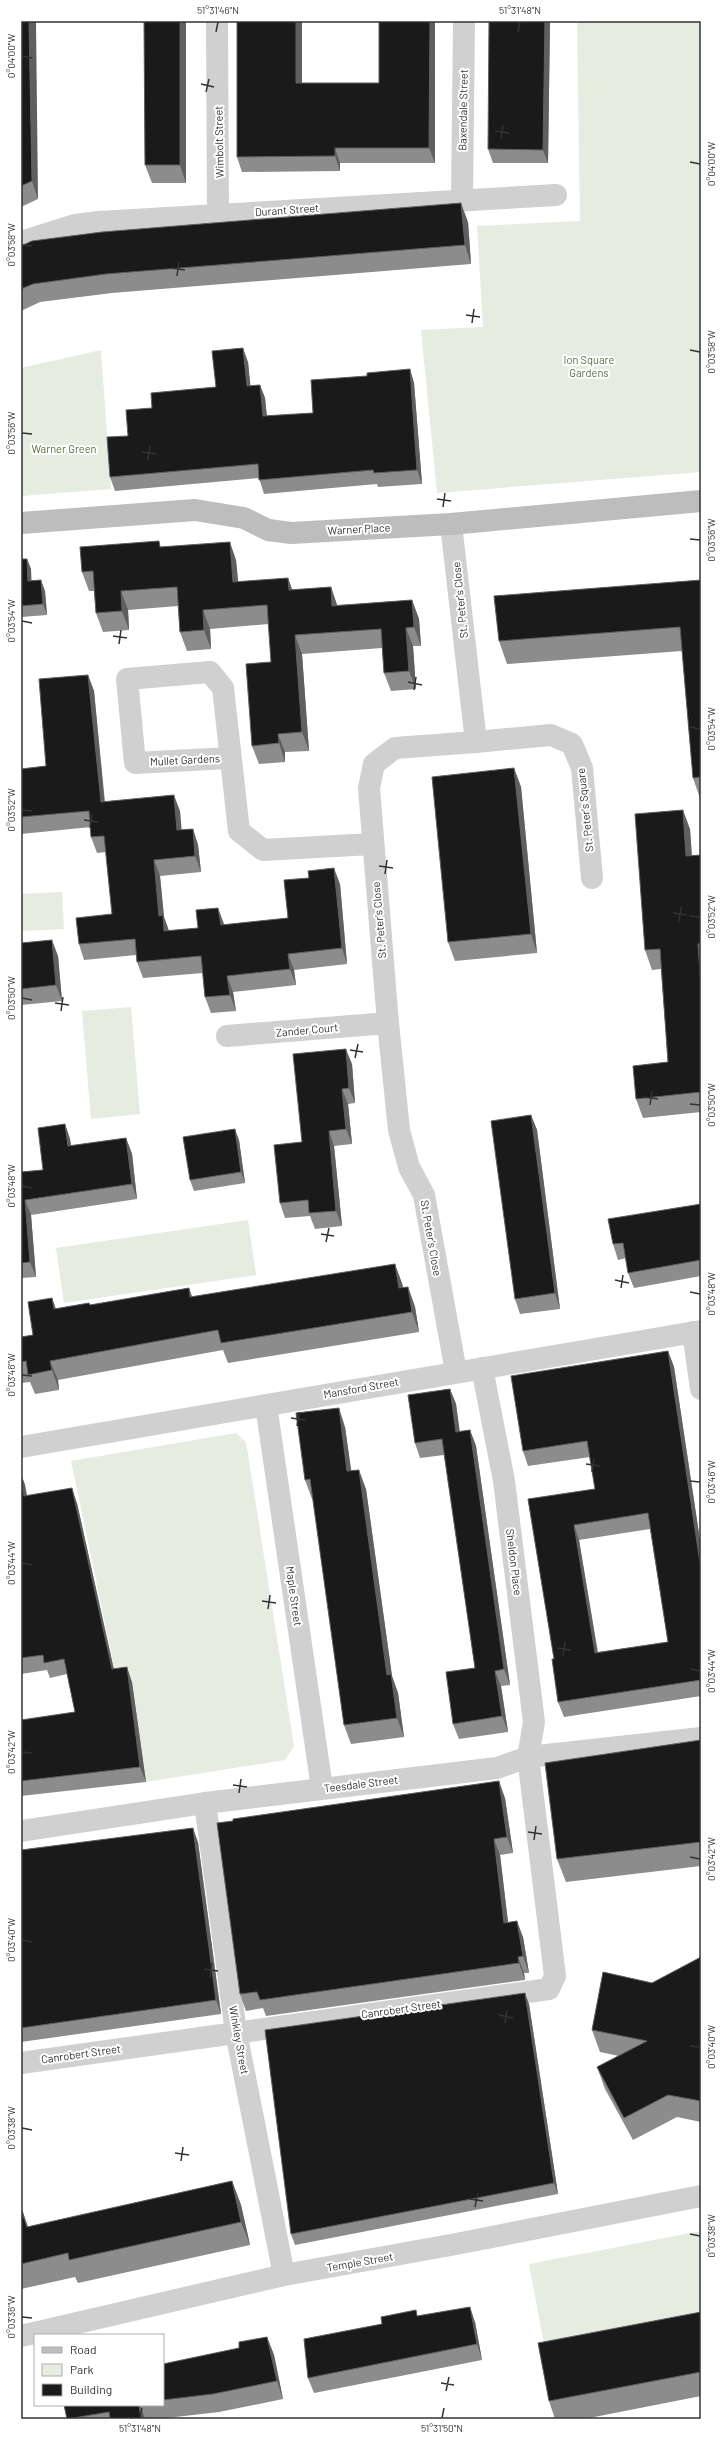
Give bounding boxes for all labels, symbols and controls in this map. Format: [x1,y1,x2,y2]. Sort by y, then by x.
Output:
text: 51°31'46"N [197,4,239,16]
text: 51°31'48"N [499,4,541,16]
text: 0°04'00"W [5,34,17,78]
street label: Baxendale Street [455,69,470,151]
street label: Wimbolt Street [211,106,226,178]
text: 0°04'00"W [705,142,717,186]
street label: Durant Street [254,201,319,218]
text: 0°03'58"W [5,223,17,267]
text: 0°03'58"W [705,330,717,374]
park label: Ion Square Gardens [564,353,615,379]
text: 0°03'56"W [5,411,17,455]
park label: Warner Green [31,442,97,455]
text: 0°03'56"W [705,518,717,562]
street label: Warner Place [327,520,391,537]
street label: St. Peter's Close [449,561,470,639]
text: 0°03'54"W [5,599,17,643]
text: 0°03'54"W [705,707,717,751]
street label: Mullet Gardens [150,751,220,768]
street label: St. Peter's Square [574,767,595,853]
text: 0°03'52"W [5,788,17,832]
street label: St. Peter's Close [369,881,388,959]
text: 0°03'52"W [705,895,717,939]
text: 0°03'50"W [5,976,17,1020]
street label: Zander Court [275,1020,339,1039]
text: 0°03'50"W [705,1083,717,1127]
text: 0°03'48"W [5,1164,17,1208]
street label: St. Peter's Close [418,1199,445,1277]
text: 0°03'48"W [705,1272,717,1316]
text: 0°03'46"W [5,1353,17,1397]
street label: Mansford Street [322,1374,400,1401]
text: 0°03'46"W [705,1460,717,1504]
street label: Sheldon Place [504,1528,525,1596]
text: 0°03'44"W [5,1541,17,1585]
street label: Maple Street [284,1565,305,1627]
text: 0°03'44"W [705,1649,717,1693]
text: 0°03'42"W [5,1730,17,1774]
street label: Teesdale Street [323,1773,399,1795]
text: 0°03'42"W [705,1837,717,1881]
text: 0°03'40"W [5,1918,17,1962]
street label: Canrobert Street [360,1996,442,2021]
street label: Winkley Street [227,2005,252,2075]
text: 0°03'40"W [705,2025,717,2069]
street label: Canrobert Street [40,2041,122,2066]
text: 0°03'38"W [5,2106,17,2150]
text: 0°03'38"W [705,2214,717,2258]
street label: Temple Street [326,2249,394,2274]
text: 0°03'36"W [5,2295,17,2339]
legend [34,2334,164,2406]
text: Road [70,2342,97,2356]
text: Park [70,2362,94,2376]
text: Building [70,2382,112,2396]
text: 51°31'48"N [119,2422,161,2434]
text: 51°31'50"N [421,2422,463,2434]

